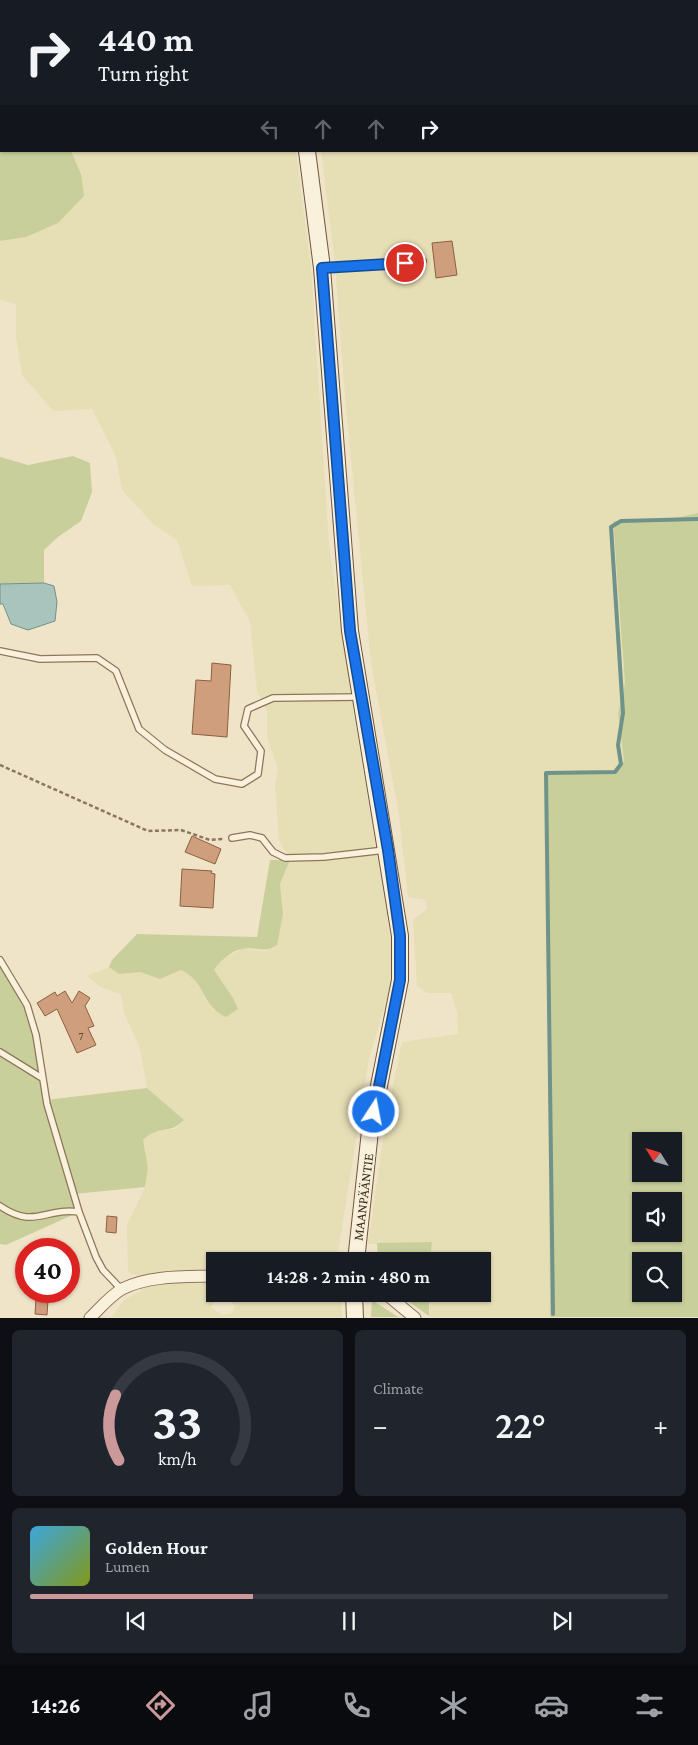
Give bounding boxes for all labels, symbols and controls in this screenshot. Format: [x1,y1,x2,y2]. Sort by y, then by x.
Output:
icon: right [15,20,80,85]
text: 440 m [98,20,193,59]
text: Turn right [98,61,189,86]
icon: left [256,115,284,143]
icon: ahead [309,115,337,143]
icon: ahead [362,115,390,143]
icon: right [415,115,443,143]
pin [384,242,426,284]
icon: arrive [391,249,419,277]
house number: 7 [78,1030,84,1042]
position arrow [347,1085,399,1137]
north arrow [632,1132,682,1182]
map controls [632,1132,682,1302]
street label: MAANPÄÄNTIE [350,1152,376,1242]
button: sound [632,1192,682,1242]
speed limit sign: 40 [15,1238,80,1303]
button: search [632,1252,682,1302]
text: 14:28 · 2 min · 480 m [267,1266,430,1287]
text: Climate [373,1380,423,1397]
text: 33 [152,1392,203,1450]
text: 22° [495,1404,546,1446]
text: − [373,1410,388,1441]
text: + [653,1410,668,1441]
text: km/h [158,1449,197,1469]
text: Golden Hour [105,1537,208,1558]
text: Lumen [105,1558,150,1575]
icon: previous [122,1607,150,1635]
icon: pause [335,1607,363,1635]
icon: next [548,1607,576,1635]
icon: directions [143,1688,178,1723]
icon: music [241,1688,276,1723]
icon: phone [339,1688,374,1723]
icon: climate [436,1688,471,1723]
icon: car [534,1688,569,1723]
icon: filters [632,1688,667,1723]
text: 14:26 [31,1693,81,1718]

